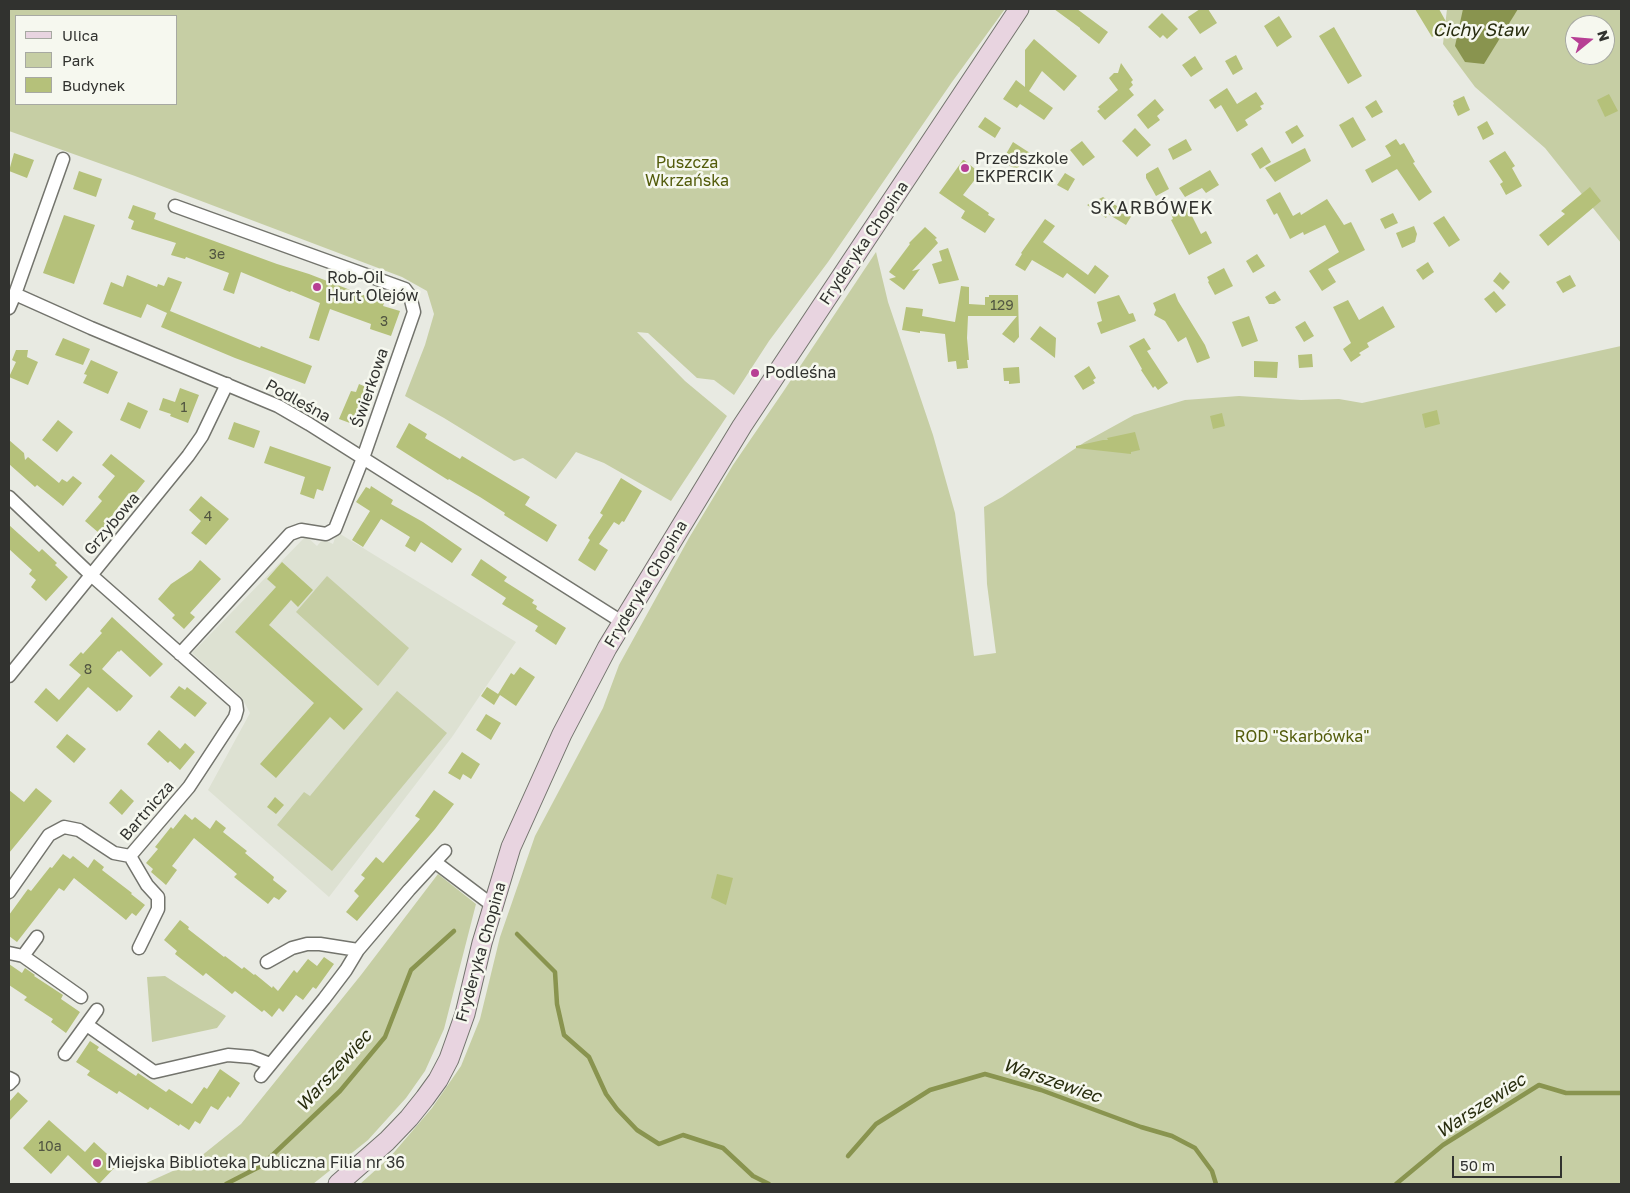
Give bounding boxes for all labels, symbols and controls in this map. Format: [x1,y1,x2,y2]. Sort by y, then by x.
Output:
legend [15,15,178,105]
north arrow [1565,15,1615,65]
water label: Cichy Staw [1432,19,1528,41]
text: Ulica [62,26,98,44]
text: N [1594,28,1614,43]
text: Park [62,51,94,69]
text: Budynek [62,76,125,94]
place label: Przedszkole EKPERCIK [975,149,1068,187]
park label: Puszcza Wkrzańska [645,153,729,191]
marker: Przedszkole EKPERCIK [959,162,971,174]
street label: Fryderyka Chopina [816,178,912,308]
district label: SKARBÓWEK [1089,197,1215,219]
house number: 3e [209,247,225,263]
place label: Rob-Oil Hurt Olejów [327,268,419,306]
marker: Rob-Oil Hurt Olejów [311,281,323,293]
house number: 129 [990,298,1014,314]
house number: 3 [380,314,388,330]
street label: Świerkowa [347,346,393,430]
place label: Podleśna [765,363,836,383]
marker: Podleśna [749,367,761,379]
street label: Podleśna [262,375,334,427]
house number: 1 [181,400,187,416]
street label: Grzybowa [80,489,144,559]
house number: 4 [204,509,212,525]
street label: Fryderyka Chopina [600,517,692,651]
house number: 8 [84,662,92,678]
park label: ROD "Skarbówka" [1235,727,1369,747]
street label: Bartnicza [116,777,178,845]
street label: Fryderyka Chopina [452,880,510,1024]
water label: Warszewiec [292,1026,376,1116]
water label: Warszewiec [1000,1054,1104,1108]
water label: Warszewiec [1432,1069,1530,1143]
house number: 10a [38,1139,62,1155]
scale bar [1455,1146,1565,1178]
place label: Miejska Biblioteka Publiczna Filia nr 36 [107,1153,405,1173]
text: 50 m [1460,1156,1495,1174]
marker: Miejska Biblioteka Publiczna Filia nr 36 [91,1157,103,1169]

